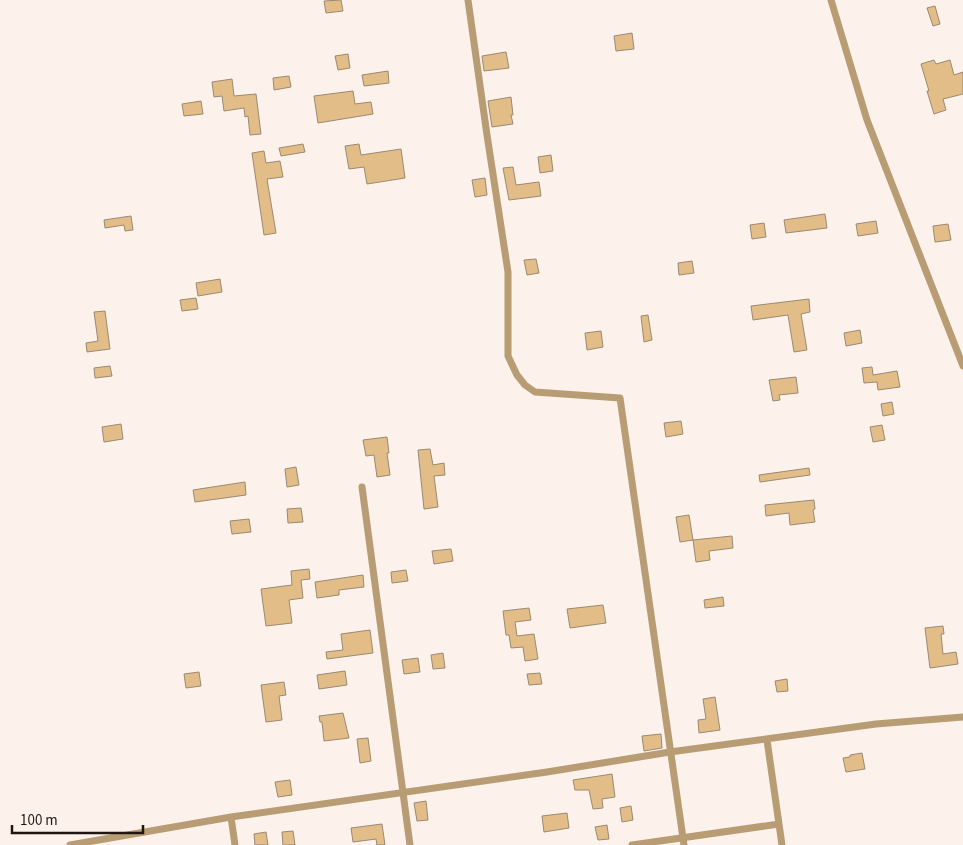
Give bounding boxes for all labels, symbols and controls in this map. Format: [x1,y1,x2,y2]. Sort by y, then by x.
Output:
scale bar [12,802,144,834]
text: 100 m [20,810,58,831]

